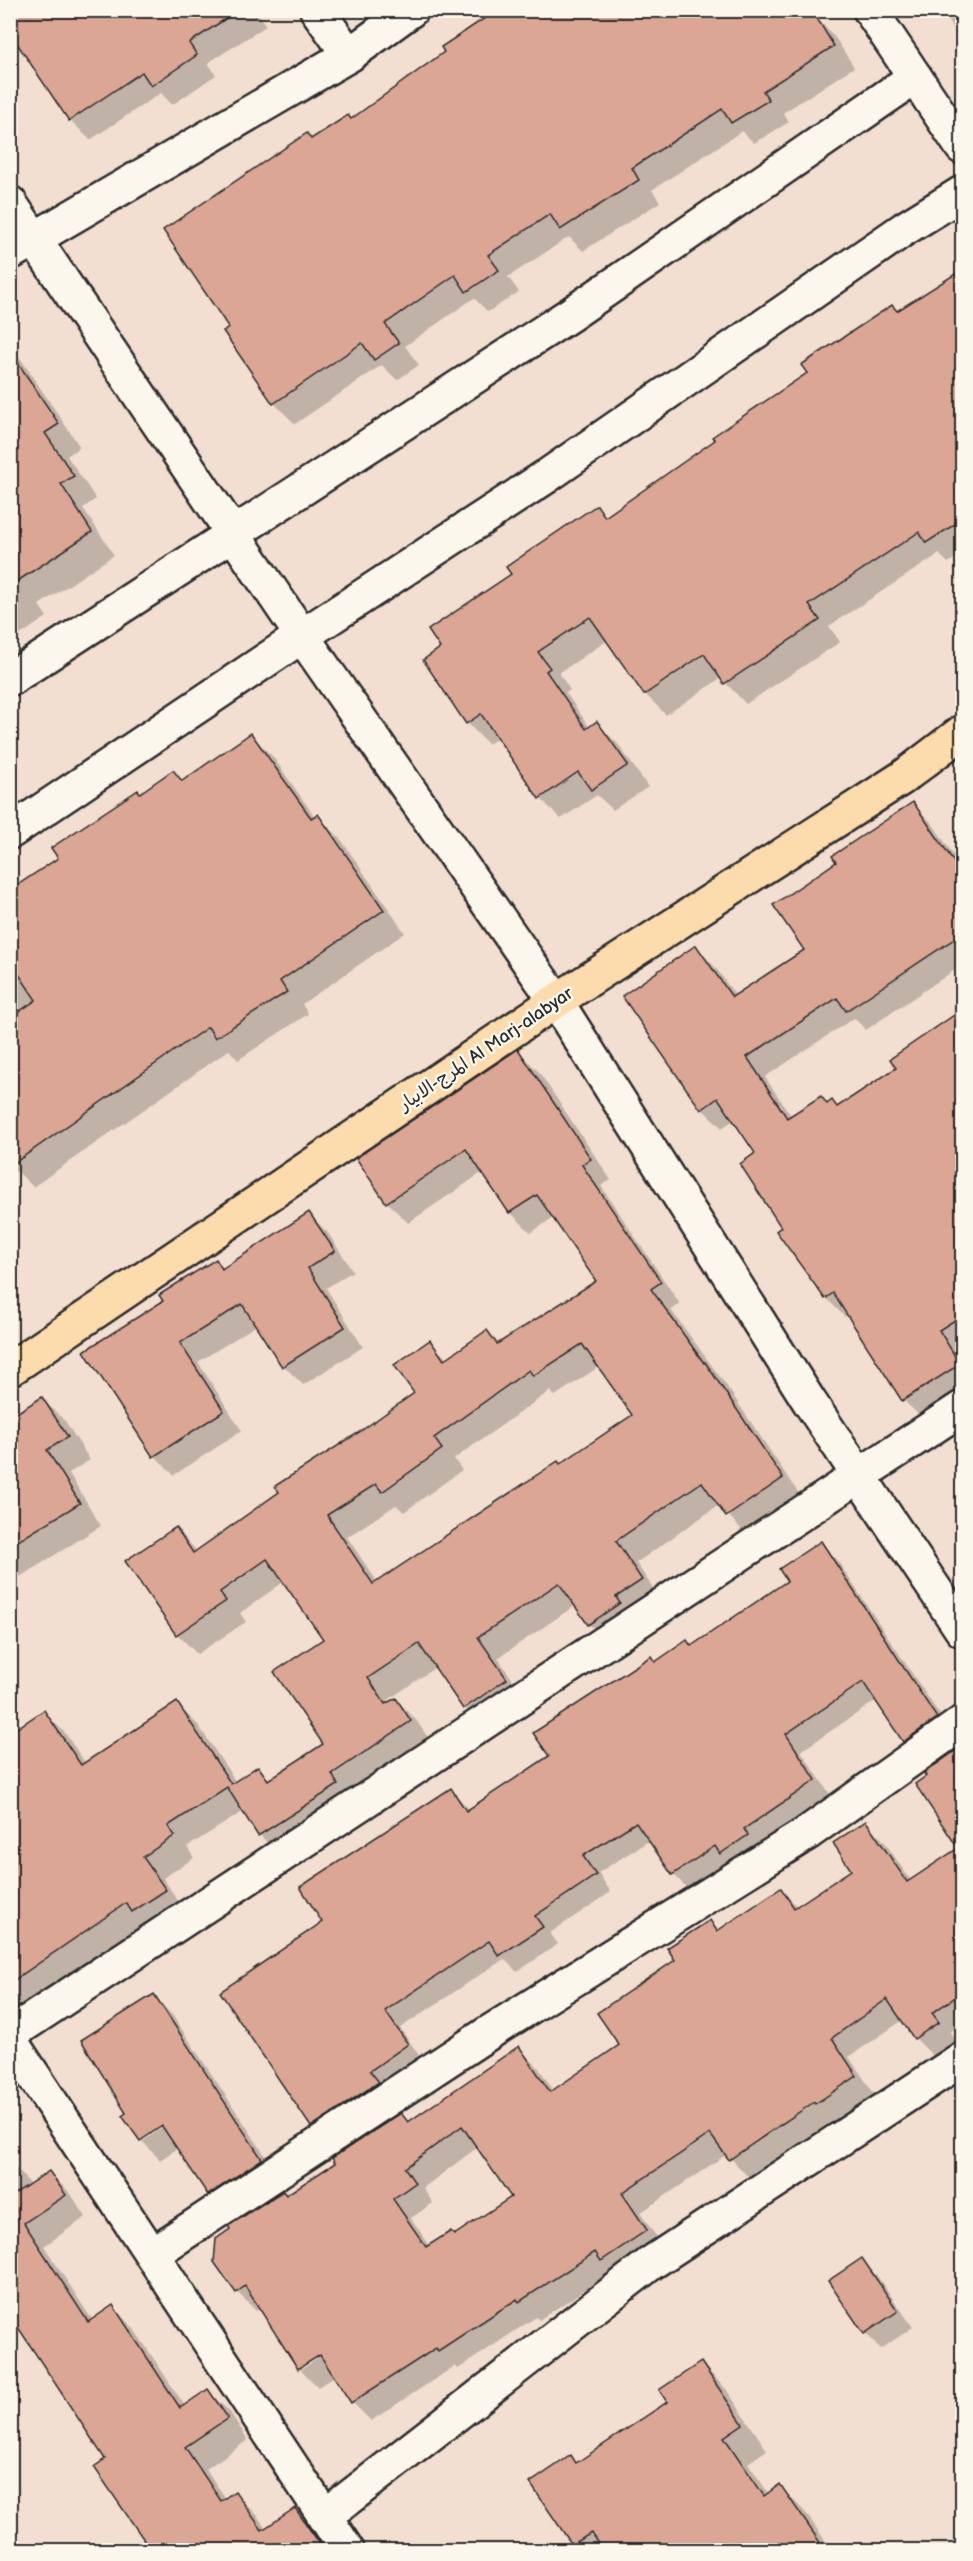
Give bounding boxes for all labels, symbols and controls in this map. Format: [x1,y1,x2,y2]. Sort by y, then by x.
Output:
street label: المرج-الابيار Al Marj-alabyar [393,983,578,1117]

